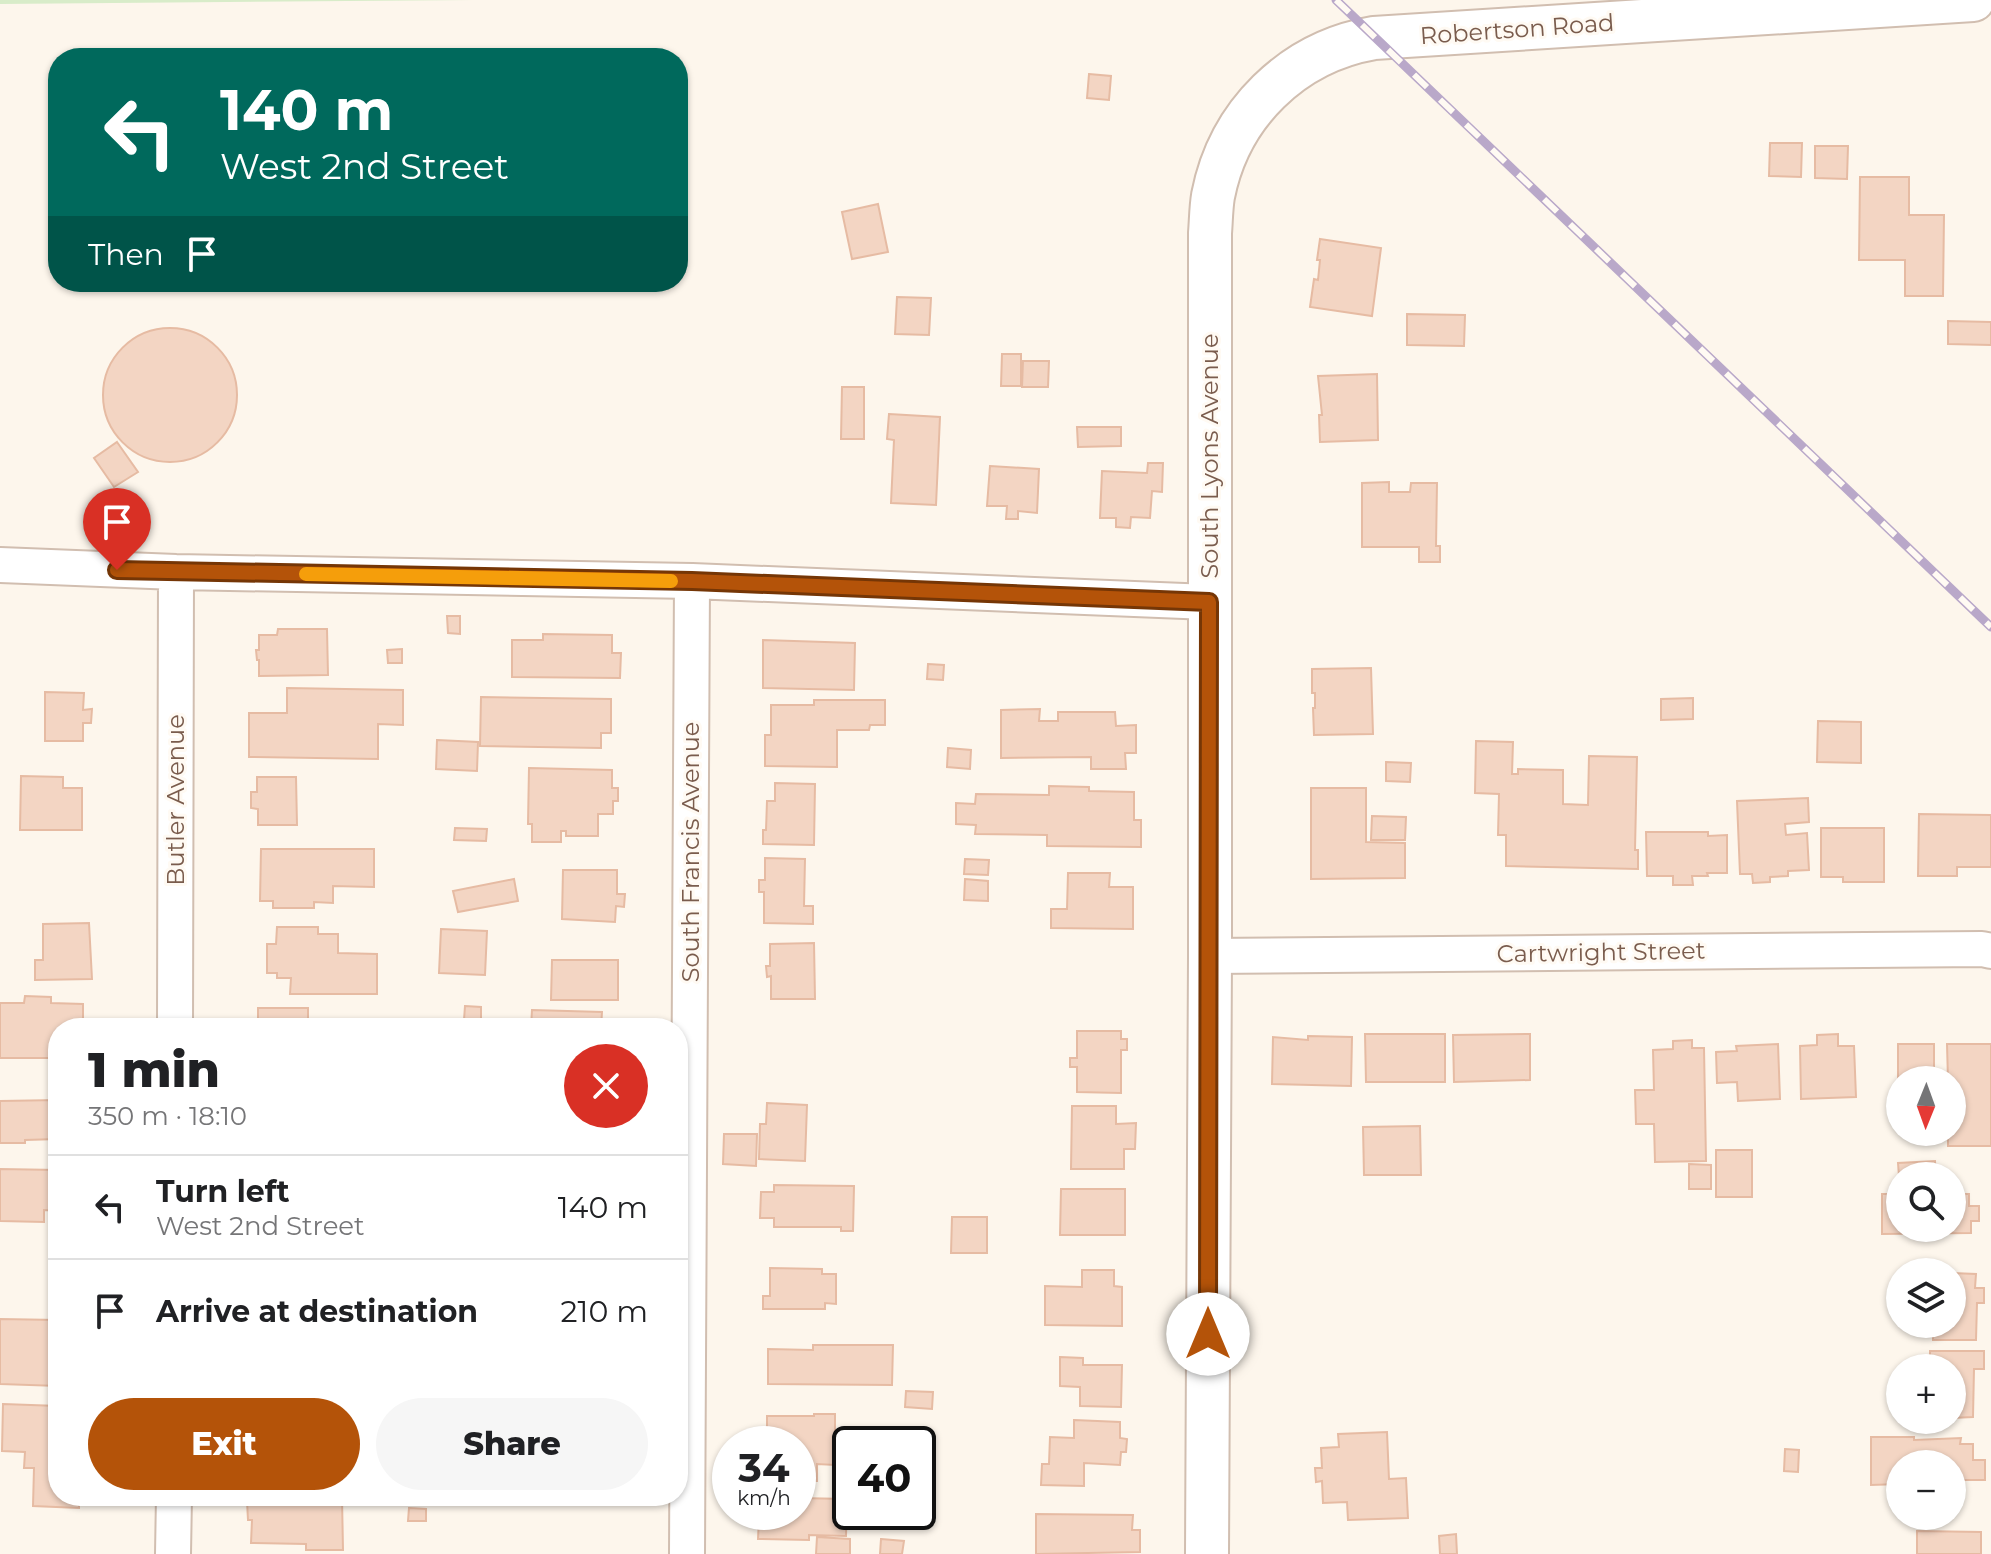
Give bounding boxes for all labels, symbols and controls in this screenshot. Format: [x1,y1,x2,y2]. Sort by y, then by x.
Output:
street label: Robertson Road [1419,8,1615,50]
text: 140 m [220,76,393,144]
icon: left [88,80,192,184]
text: West 2nd Street [220,144,509,188]
icon: arrive [180,232,224,276]
text: Then [88,236,164,273]
street label: South Lyons Avenue [1195,334,1224,578]
pin [83,488,151,570]
icon: arrive [95,500,139,544]
street label: Butler Avenue [161,714,190,886]
street label: South Francis Avenue [676,722,705,982]
street label: Cartwright Street [1496,936,1706,968]
text: 1 min [88,1041,220,1099]
button: close [564,1044,648,1128]
north arrow [1886,1066,1966,1146]
map controls [1886,1066,1966,1530]
text: 350 m · 18:10 [88,1100,247,1132]
button: search [1886,1162,1966,1242]
text: Turn left [156,1173,289,1210]
icon: left [88,1185,132,1229]
text: 140 m [558,1189,648,1226]
text: West 2nd Street [156,1210,365,1242]
button: layers [1886,1258,1966,1338]
icon: arrive [88,1289,132,1333]
position arrow [1166,1292,1250,1376]
text: Arrive at destination [156,1293,478,1330]
text: 210 m [561,1293,648,1330]
button: + [1886,1354,1966,1434]
button: Exit [88,1398,360,1490]
button: Share [376,1398,648,1490]
speed limit sign: 40 [832,1426,936,1530]
text: 34 [738,1443,790,1492]
button: − [1886,1450,1966,1530]
text: km/h [737,1486,791,1510]

